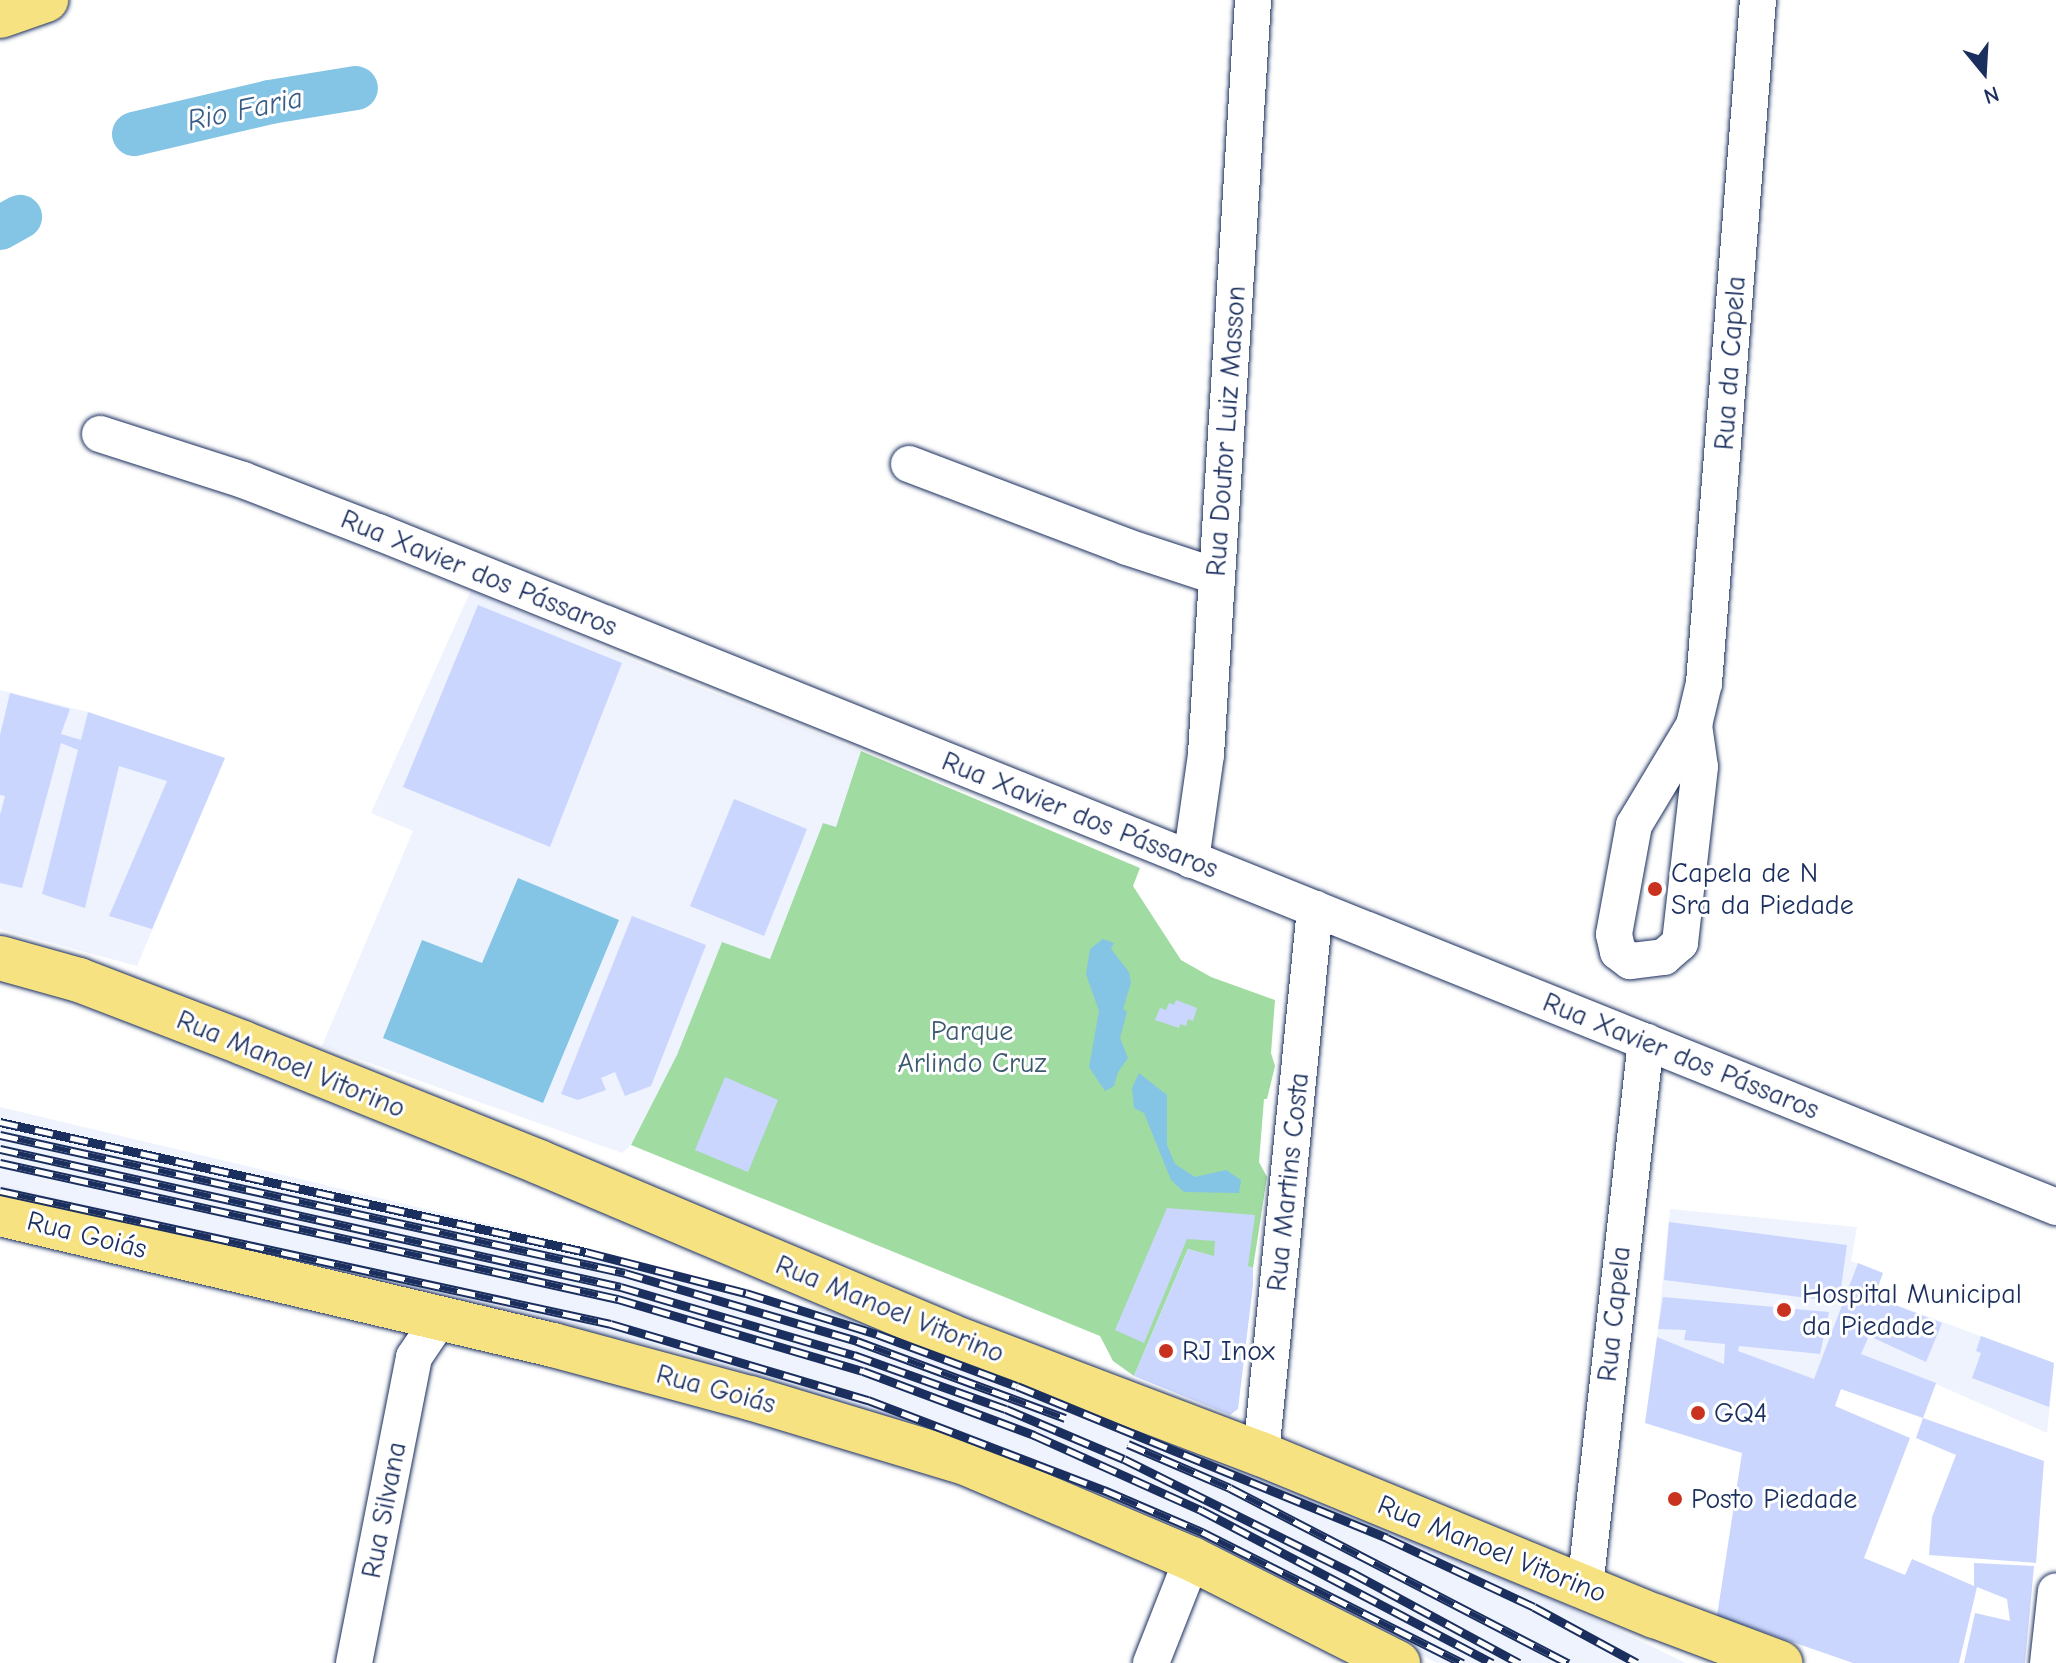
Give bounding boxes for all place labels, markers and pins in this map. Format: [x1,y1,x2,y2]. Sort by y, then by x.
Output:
place label: Capela de N Sra da Piedade [1671,856,1854,922]
marker: Capela de N Sra da Piedade [1646,880,1664,898]
place label: Hospital Municipal da Piedade [1802,1277,2022,1343]
marker: Hospital Municipal da Piedade [1773,1299,1795,1321]
place label: RJ Inox [1182,1334,1275,1368]
marker: RJ Inox [1157,1342,1175,1360]
place label: GQ4 [1714,1396,1767,1430]
marker: GQ4 [1689,1404,1707,1422]
place label: Posto Piedade [1691,1482,1857,1516]
marker: Posto Piedade [1666,1490,1684,1508]

